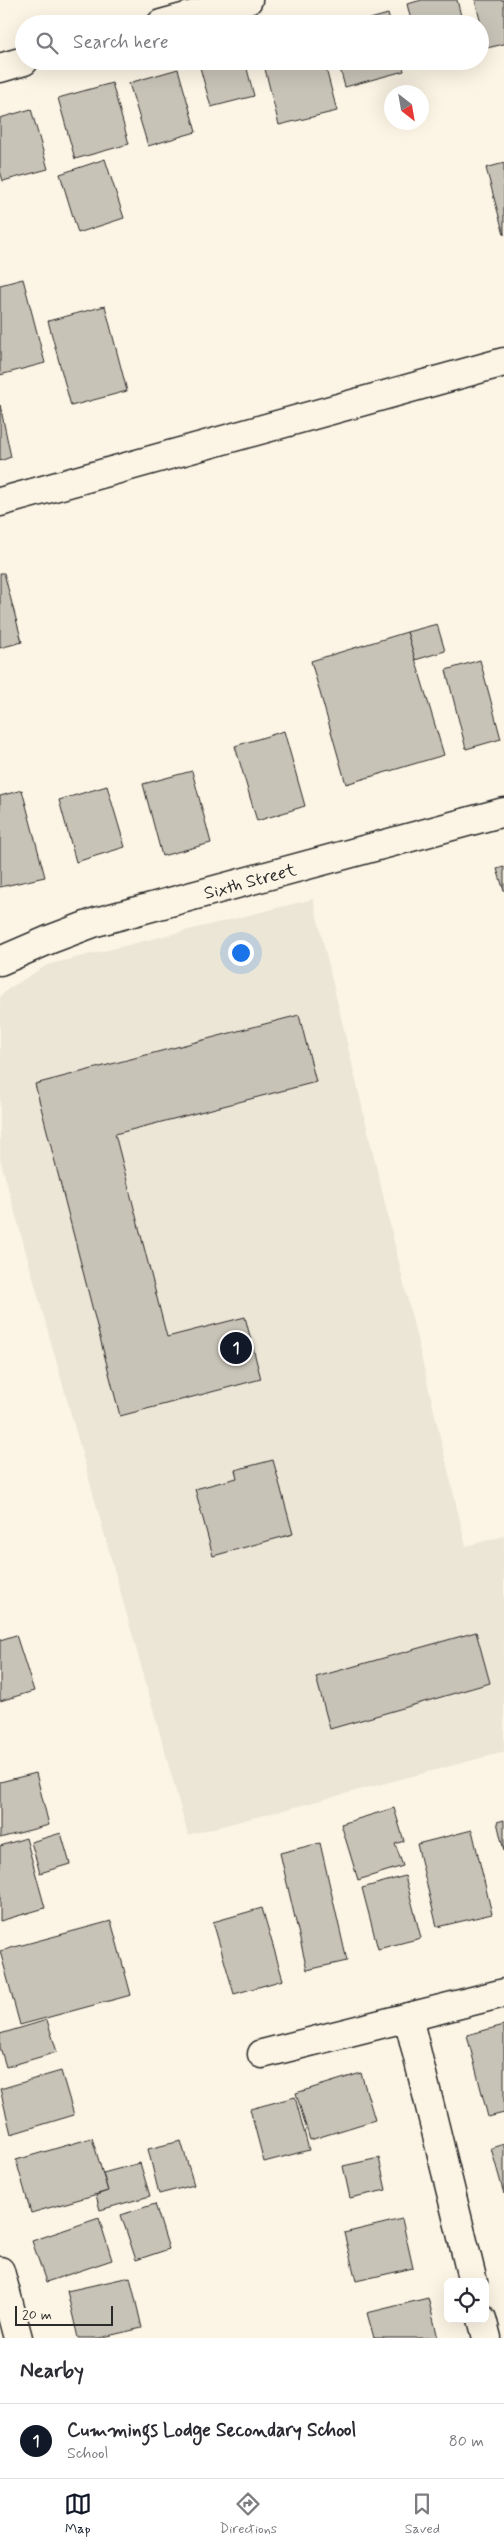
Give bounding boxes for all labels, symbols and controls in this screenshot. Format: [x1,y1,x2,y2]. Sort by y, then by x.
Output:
search box [15,15,489,70]
icon: search [33,29,61,57]
text: Search here [73,30,169,55]
north arrow [384,85,429,130]
street label: Sixth Street [201,858,300,906]
your location [228,940,254,966]
pin: 1 [220,1329,252,1367]
map controls [444,2278,489,2323]
button: locate [444,2278,489,2323]
scale bar [15,2303,112,2326]
text: 20 m [22,2306,52,2324]
text: Nearby [20,2357,84,2385]
text: Cummings Lodge Secondary School [67,2418,356,2443]
text: 1 [32,2431,40,2452]
text: 80 m [449,2431,484,2452]
text: School [67,2443,108,2464]
tab: Map [64,2490,92,2538]
tab: Directions [220,2490,277,2538]
tab: Saved [405,2490,440,2538]

